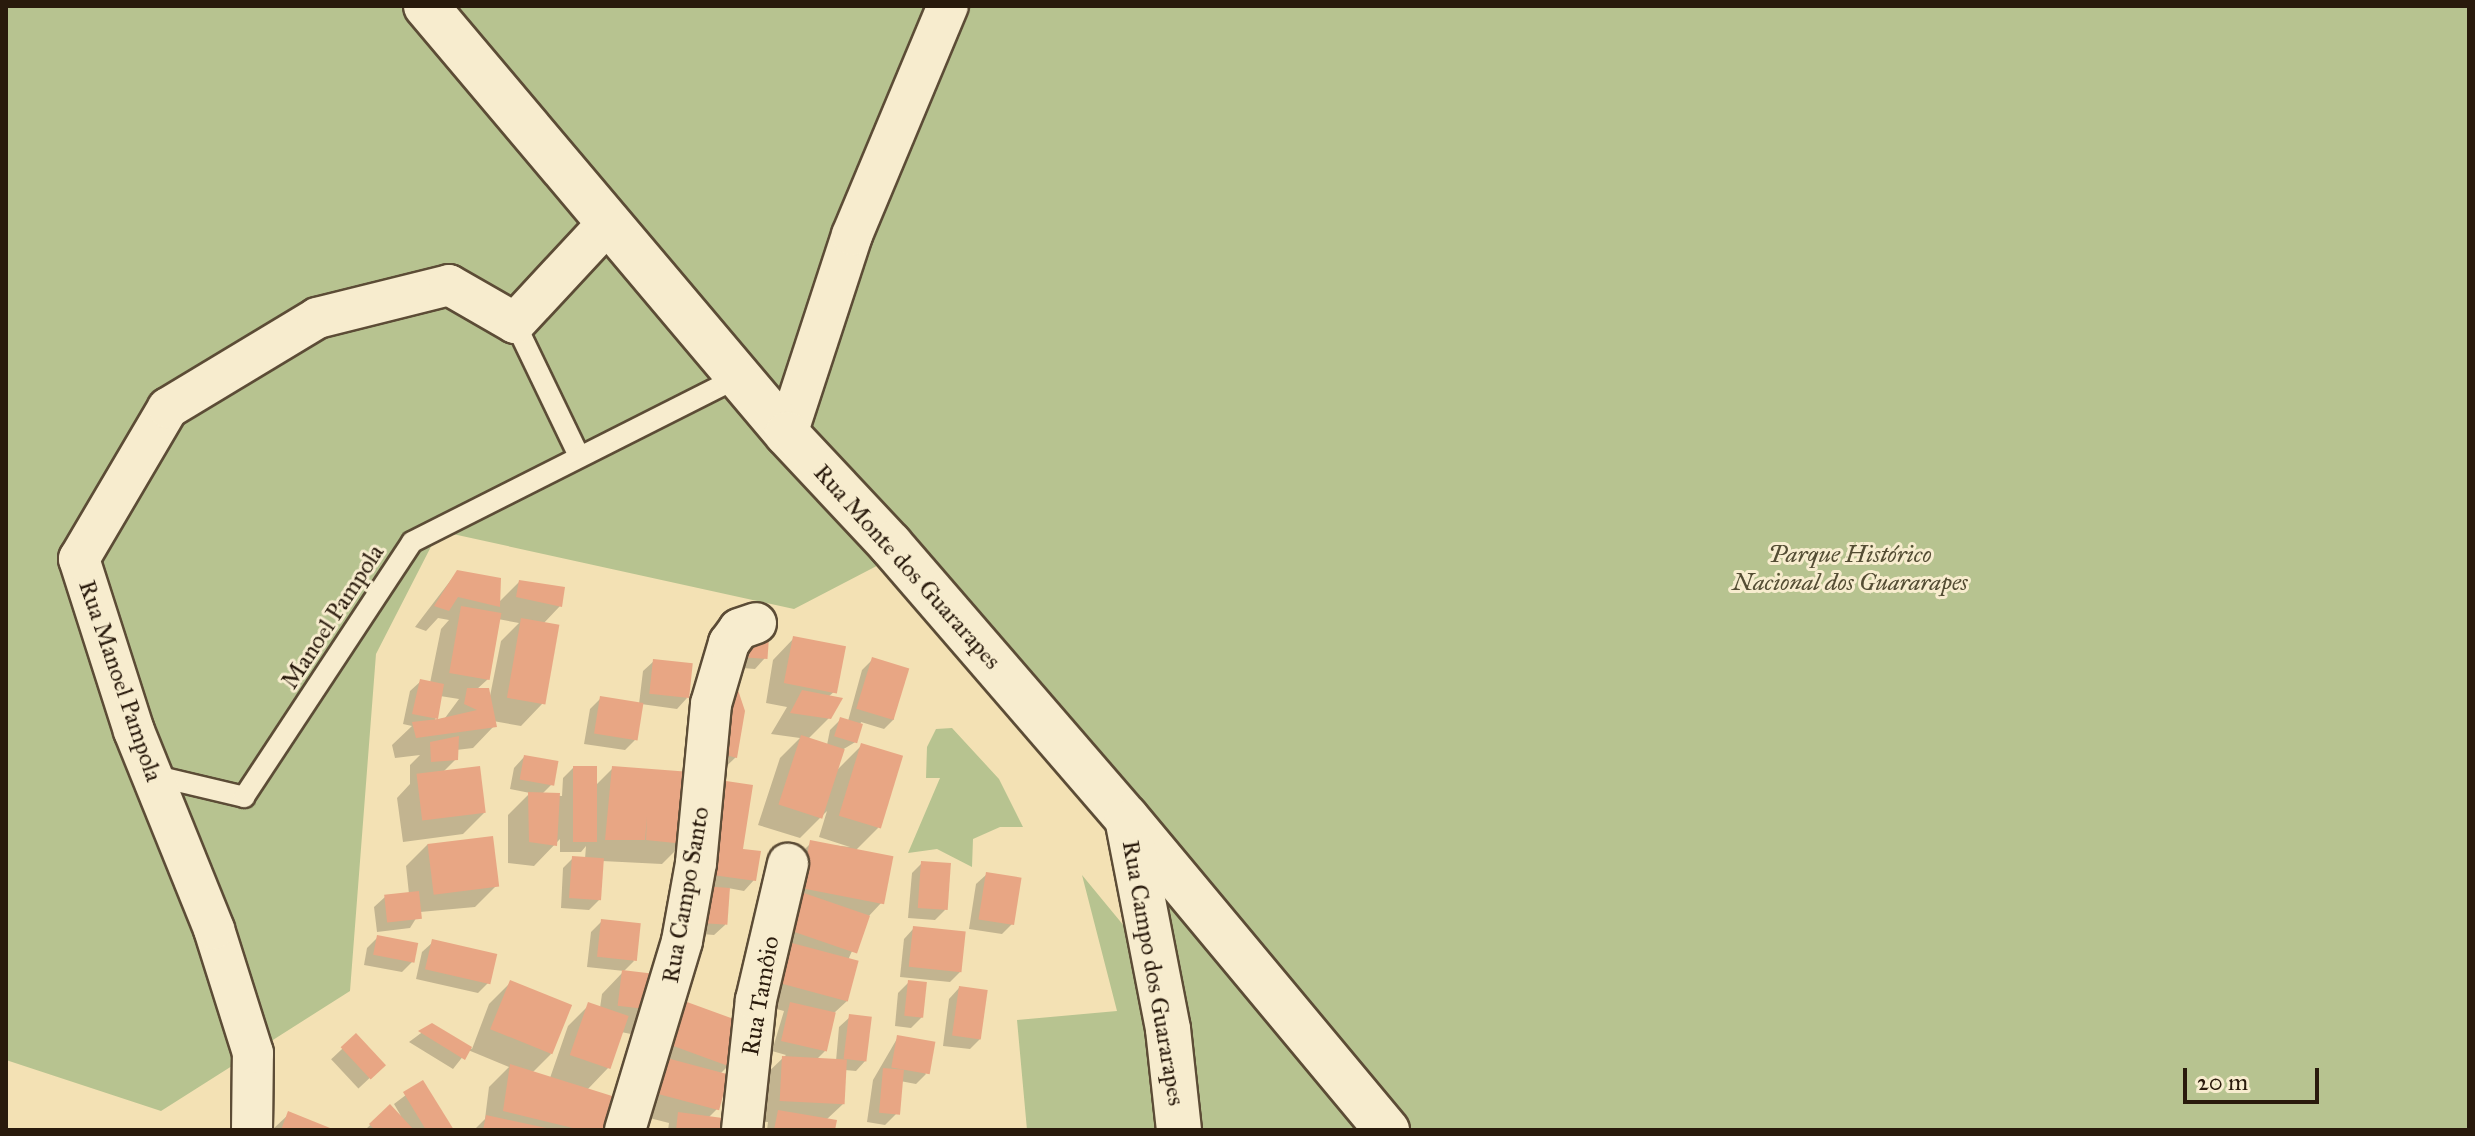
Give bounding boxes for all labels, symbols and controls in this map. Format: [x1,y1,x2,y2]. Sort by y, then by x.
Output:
street label: Rua Monte dos Guararapes [807,459,1007,675]
street label: Manoel Pampola [276,539,390,695]
park label: Parque Histórico Nacional dos Guararapes [1732,541,1968,597]
street label: Rua Manoel Pampola [72,577,168,785]
street label: Rua Campo Santo [656,805,716,985]
street label: Rua Campo dos Guararapes [1115,838,1191,1108]
street label: Rua Tamôio [736,934,786,1058]
scale bar [2187,1052,2323,1102]
text: 20 m [2197,1067,2248,1097]

